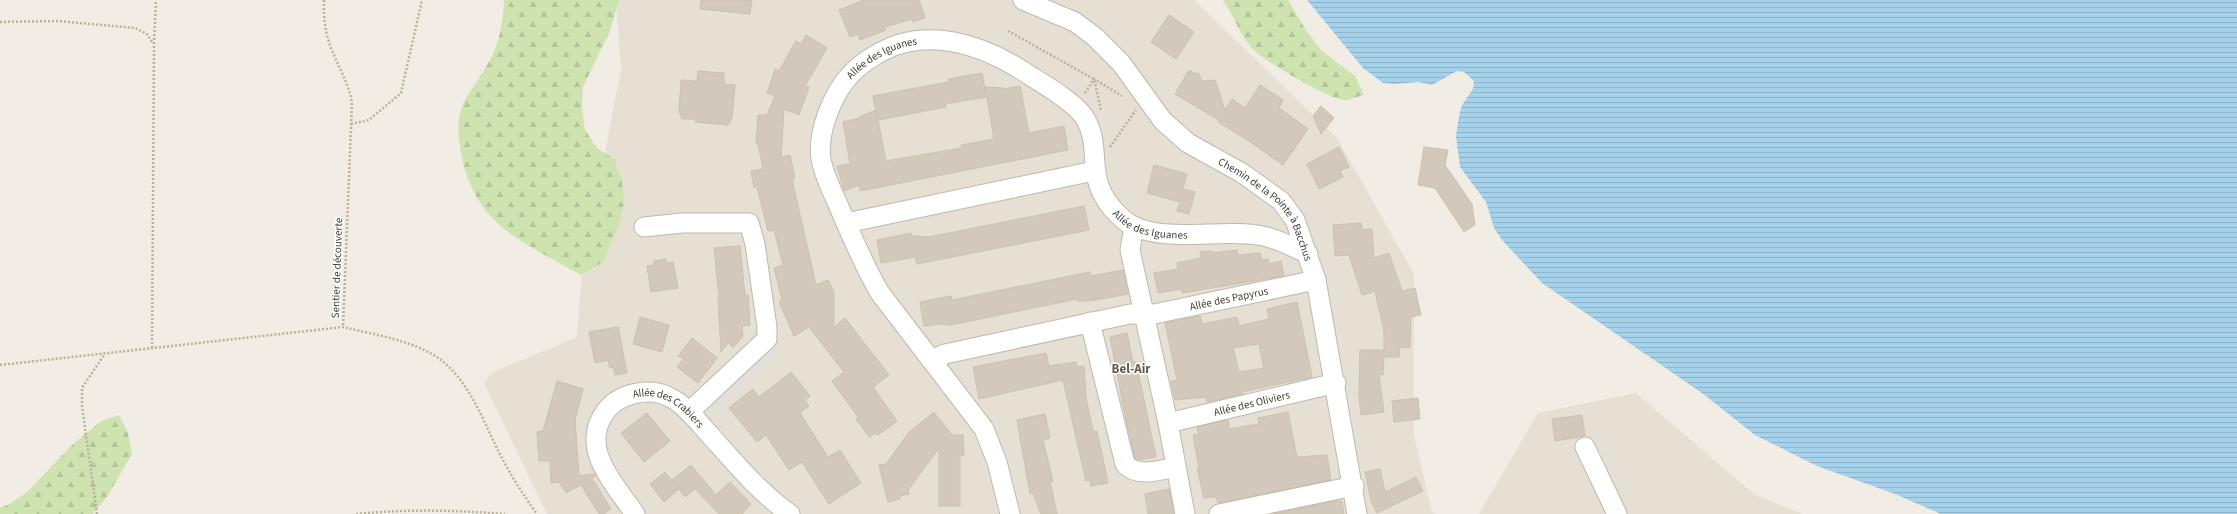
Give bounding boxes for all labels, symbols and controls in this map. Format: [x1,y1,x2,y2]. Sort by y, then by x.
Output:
street label: Allée des Iguanes [843,33,918,82]
street label: Chemin de la Pointe à Bacchus [1216,154,1316,263]
street label: Allée des Iguanes [1109,206,1188,242]
street label: Sentier de découverte [328,217,346,319]
street label: Allée des Papyrus [1188,283,1270,314]
district label: Bel-Air [1112,360,1151,378]
street label: Allée des Crabiers [631,385,708,431]
street label: Allée des Oliviers [1212,387,1292,419]

